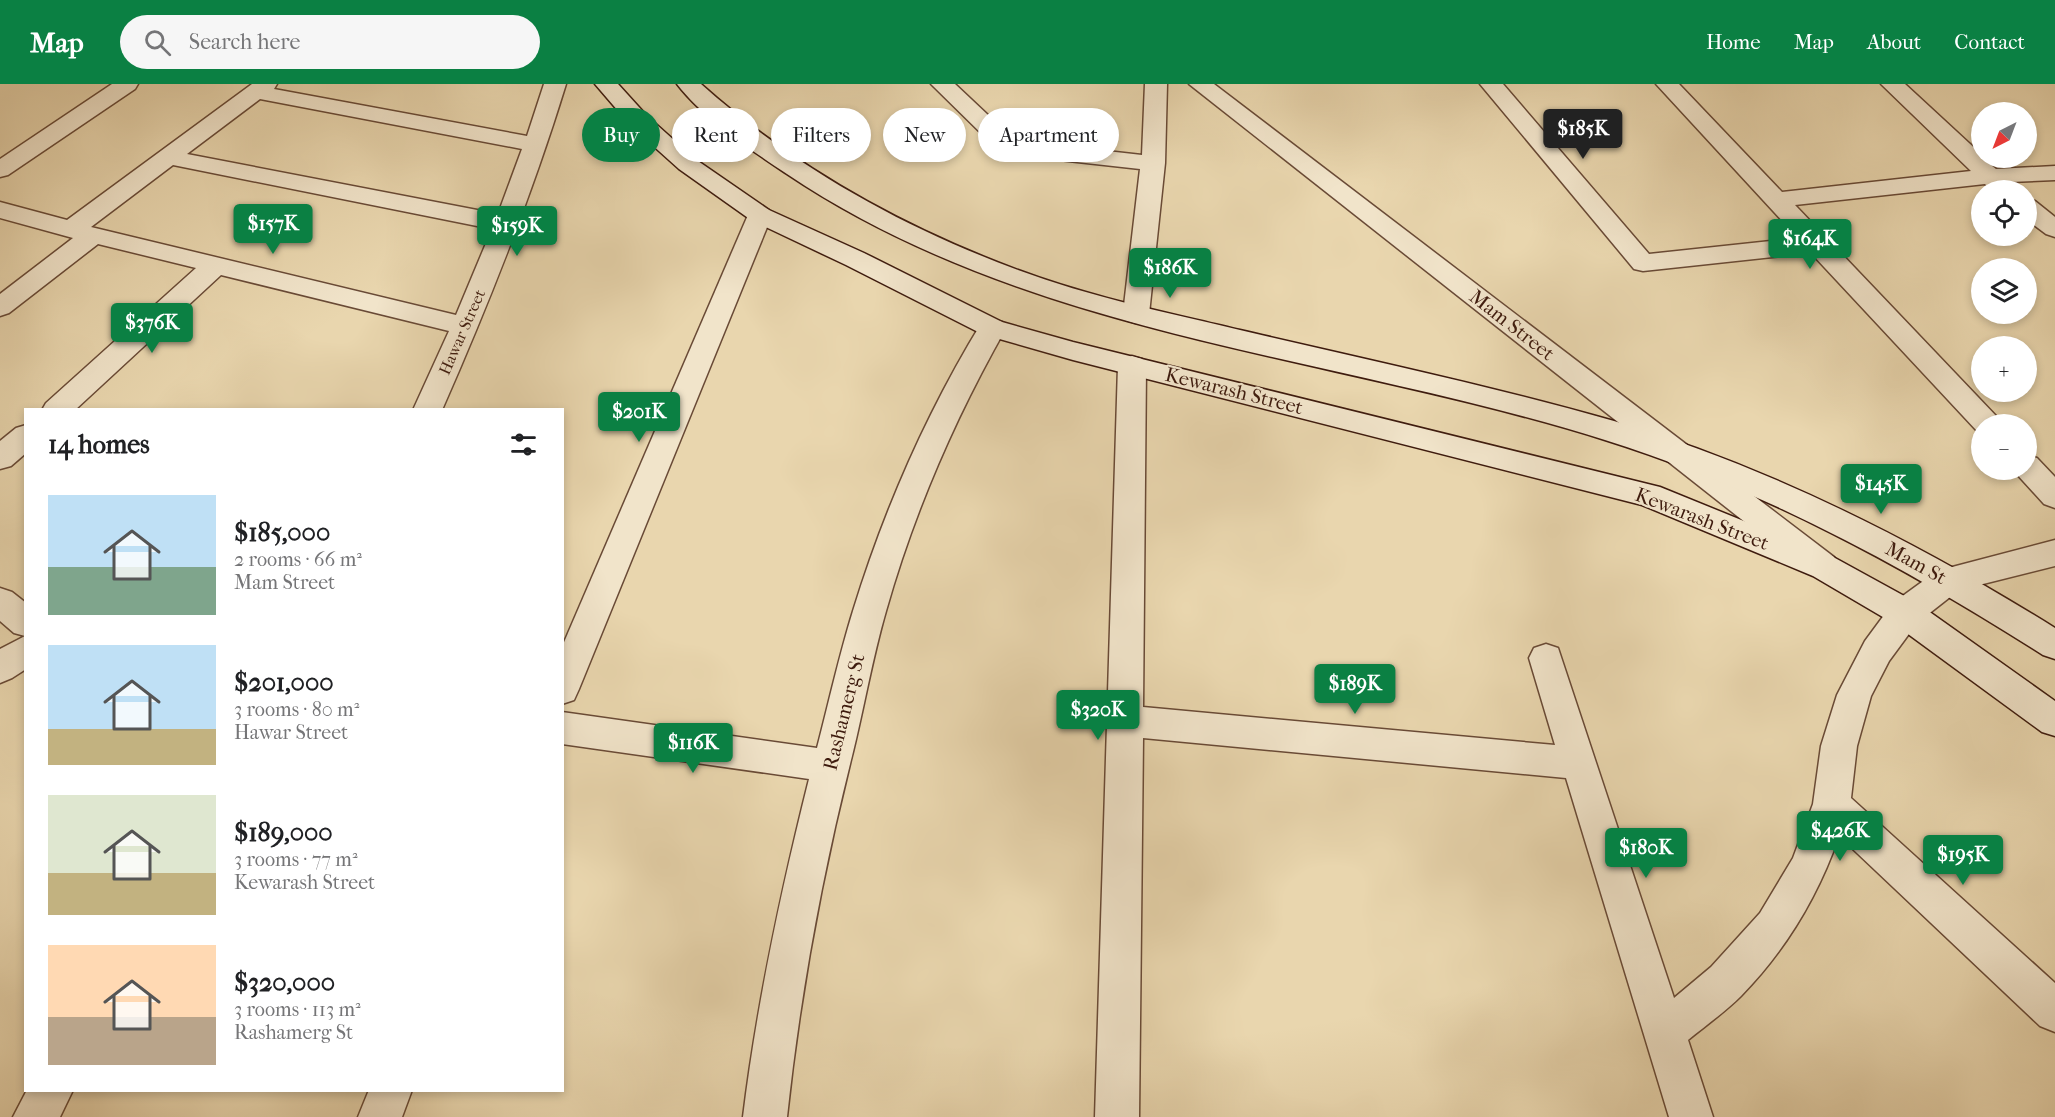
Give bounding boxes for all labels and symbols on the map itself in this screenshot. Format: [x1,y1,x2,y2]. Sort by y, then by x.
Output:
north arrow [1971,102,2037,168]
pin: $185K [1541,109,1625,160]
pin: $157K [231,204,315,255]
pin: $159K [475,206,559,257]
pin: $164K [1768,219,1852,270]
pin: $186K [1128,248,1212,299]
street label: Mam Street [1465,285,1559,365]
street label: Hawar Street [435,286,489,378]
pin: $376K [110,303,194,354]
street label: Kewarash Street [1163,363,1305,419]
pin: $201K [597,392,681,443]
pin: $145K [1839,464,1923,515]
street label: Kewarash Street [1632,483,1772,555]
street label: Mam St [1882,537,1950,589]
street label: Rashamerg St [818,651,870,773]
pin: $189K [1313,664,1397,715]
pin: $320K [1056,690,1140,741]
pin: $116K [651,723,735,774]
pin: $426K [1798,811,1882,862]
pin: $180K [1604,828,1688,879]
pin: $195K [1921,835,2005,886]

